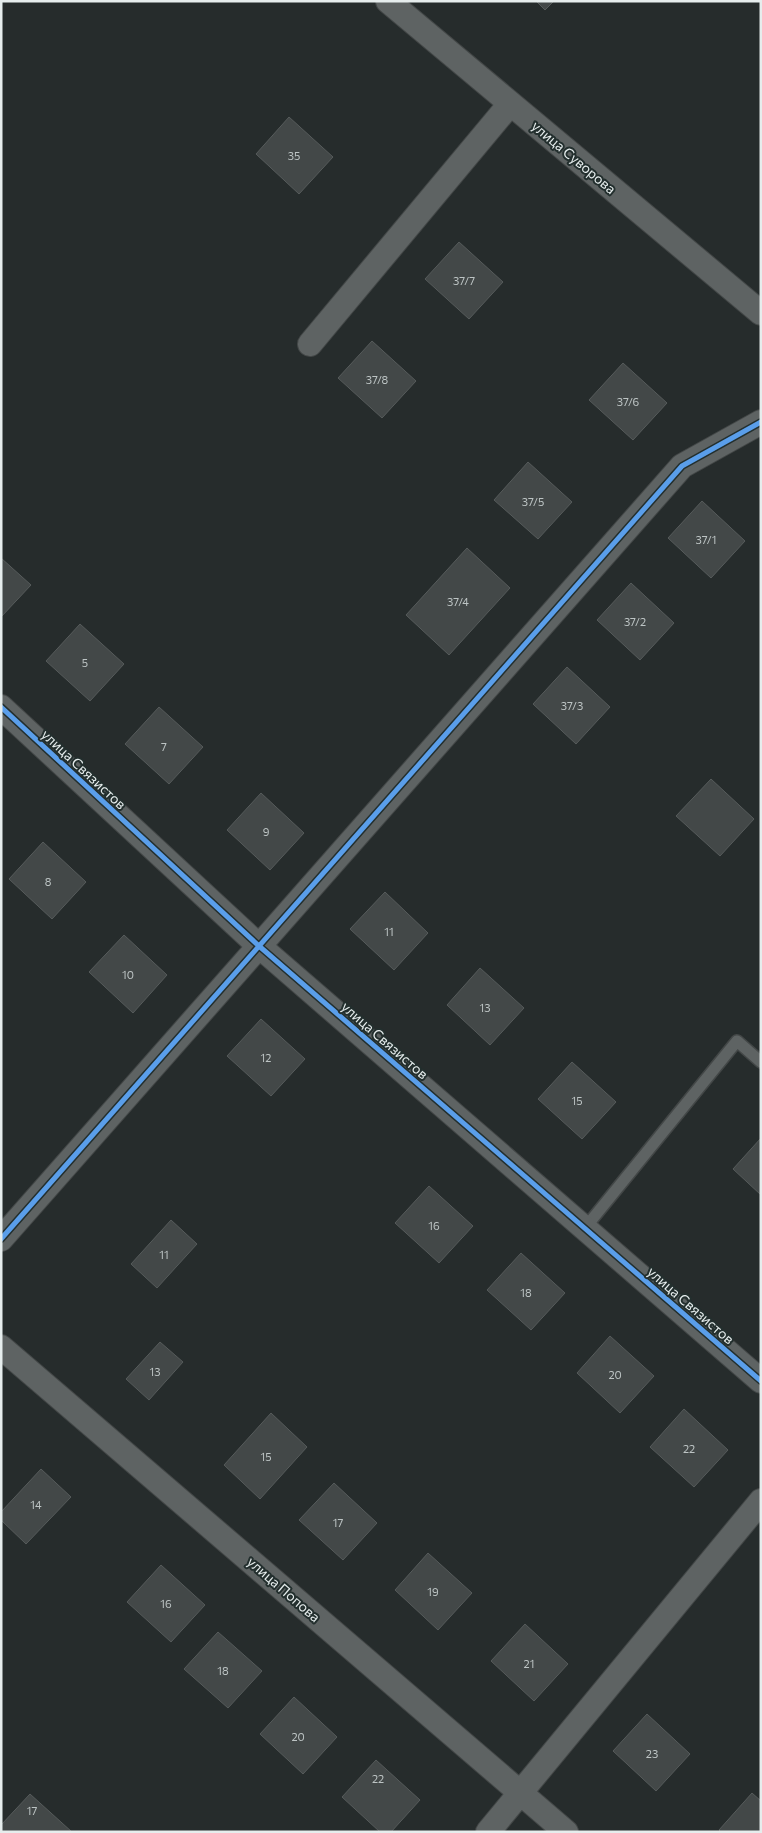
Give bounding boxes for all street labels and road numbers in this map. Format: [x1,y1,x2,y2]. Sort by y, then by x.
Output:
street label: улица Суворова [528,117,620,197]
street label: улица Связистов [38,725,130,813]
street label: улица Связистов [338,998,432,1082]
street label: улица Связистов [644,1263,738,1347]
street label: улица Попова [244,1553,324,1625]

